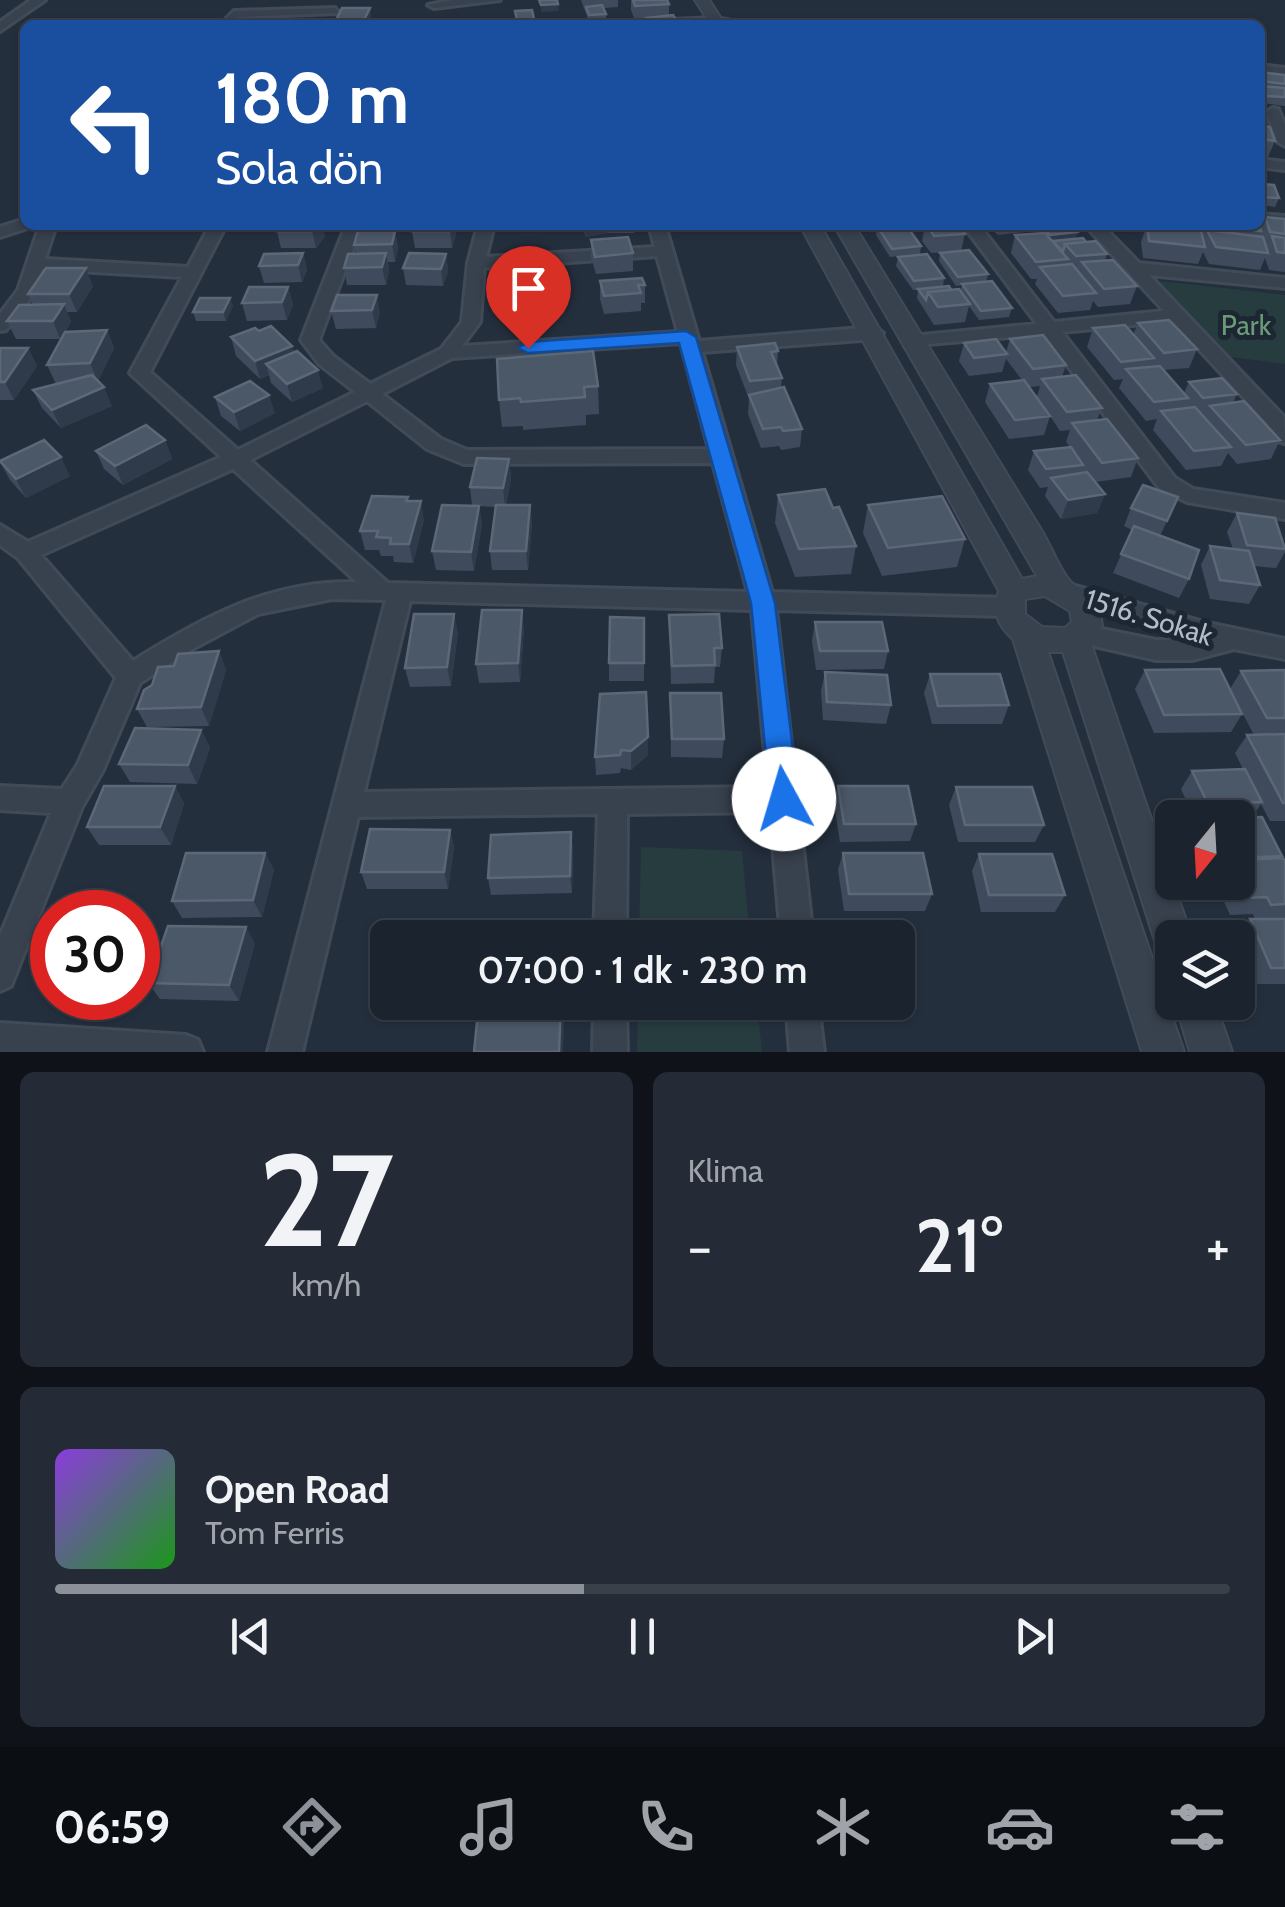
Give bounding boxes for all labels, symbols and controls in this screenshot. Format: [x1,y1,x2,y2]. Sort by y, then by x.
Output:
text: 180 m [215,55,409,141]
icon: left [50,60,180,190]
text: Sola dön [215,141,383,195]
pin [486,246,571,349]
icon: arrive [501,261,556,316]
park label: Park [1221,308,1272,342]
street label: 1516. Sokak [1081,582,1217,653]
position arrow [732,747,836,851]
north arrow [1155,800,1255,900]
map controls [1155,800,1255,1020]
speed limit sign: 30 [30,890,160,1020]
button: layers [1155,920,1255,1020]
text: 07:00 · 1 dk · 230 m [478,946,807,993]
text: 27 [259,1121,394,1279]
text: Klima [688,1151,763,1190]
text: 21° [915,1200,1003,1291]
text: − [688,1213,712,1280]
text: + [1206,1213,1230,1280]
text: km/h [291,1265,361,1304]
text: Open Road [205,1466,390,1513]
text: Tom Ferris [205,1513,344,1552]
icon: previous [223,1609,278,1664]
icon: pause [615,1609,670,1664]
icon: next [1007,1609,1062,1664]
icon: directions [277,1792,347,1862]
icon: music [454,1792,524,1862]
icon: phone [631,1792,701,1862]
icon: climate [808,1792,878,1862]
icon: car [985,1792,1055,1862]
icon: filters [1162,1792,1232,1862]
text: 06:59 [53,1800,170,1854]

